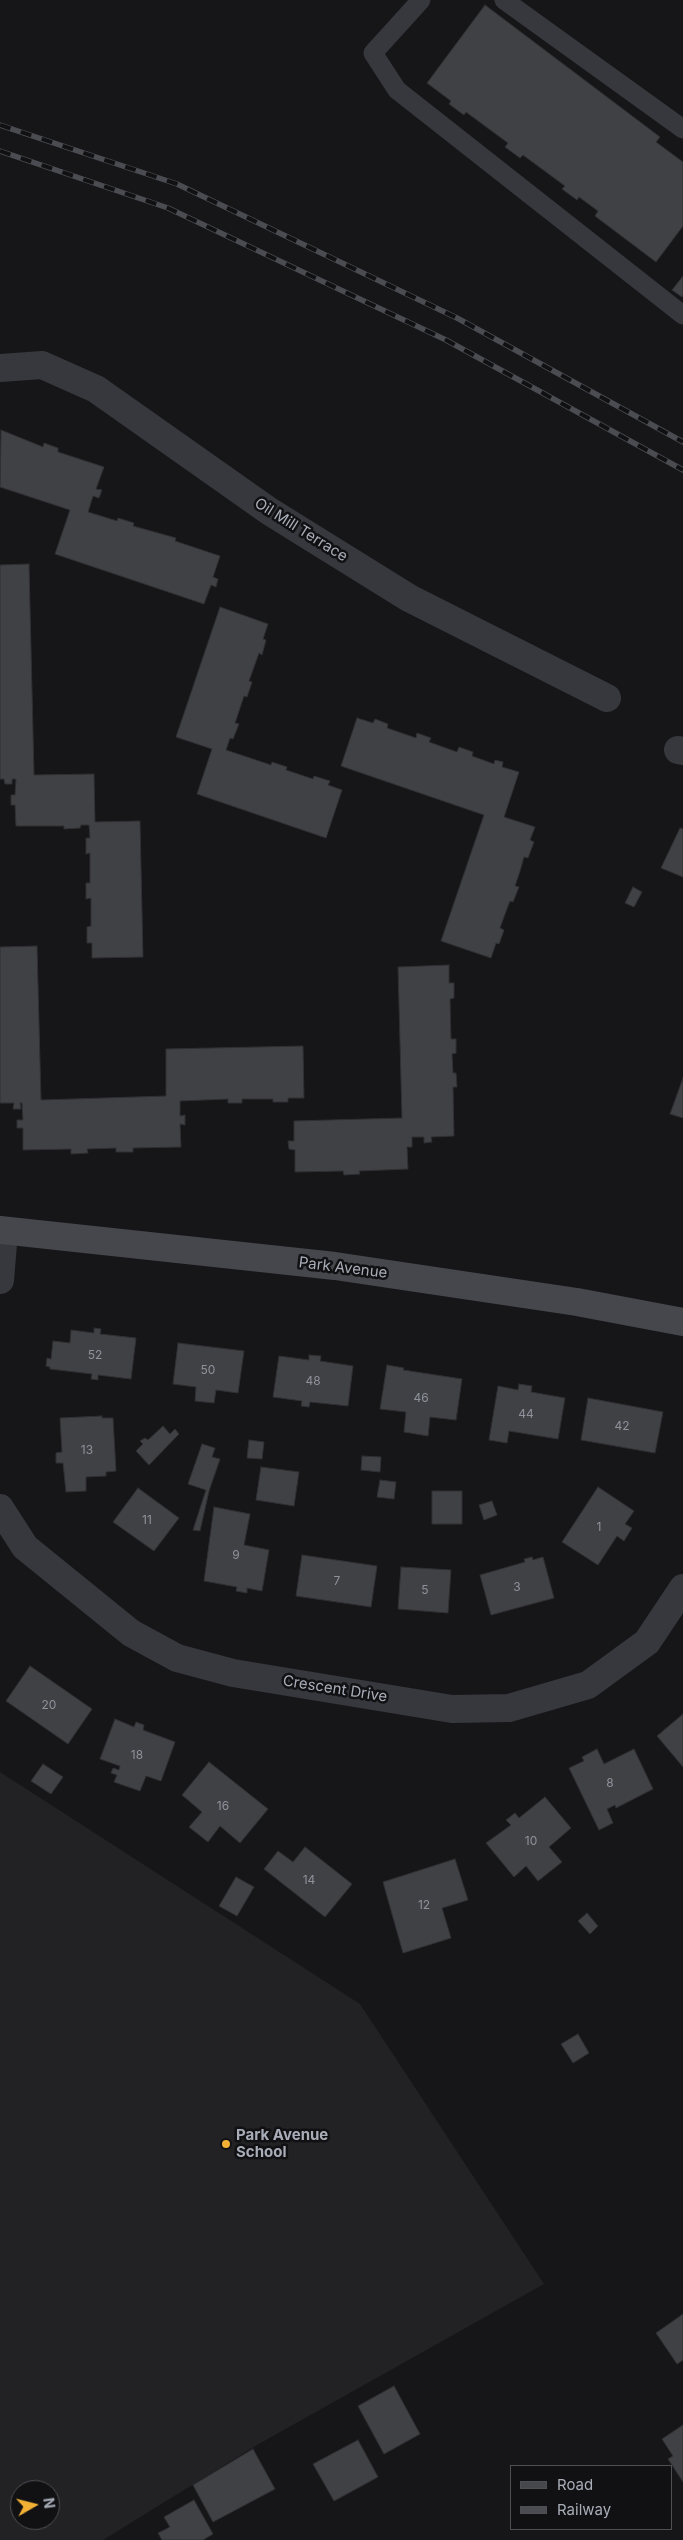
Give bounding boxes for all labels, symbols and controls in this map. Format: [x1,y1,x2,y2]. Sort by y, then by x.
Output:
street label: Oil Mill Terrace [251,494,351,566]
street label: Park Avenue [298,1254,388,1282]
house number: 52 [88,1348,102,1362]
house number: 50 [201,1363,215,1377]
house number: 48 [305,1374,321,1388]
house number: 46 [413,1391,429,1405]
house number: 44 [518,1407,534,1421]
house number: 42 [614,1419,630,1433]
house number: 13 [81,1443,93,1457]
house number: 11 [142,1513,152,1527]
house number: 1 [597,1520,601,1534]
house number: 9 [232,1548,240,1562]
house number: 7 [334,1574,340,1588]
house number: 3 [513,1580,521,1594]
house number: 5 [421,1583,429,1597]
street label: Crescent Drive [281,1672,389,1706]
house number: 20 [42,1698,56,1712]
house number: 18 [131,1748,143,1762]
house number: 8 [606,1776,614,1790]
house number: 16 [217,1799,229,1813]
house number: 10 [525,1834,537,1848]
house number: 14 [303,1873,315,1887]
house number: 12 [418,1898,430,1912]
place label: Park Avenue School [236,2126,328,2161]
marker: Park Avenue School [220,2138,232,2150]
legend [510,2465,673,2530]
text: Road [557,2475,593,2494]
north arrow [10,2480,60,2530]
text: N [40,2497,59,2509]
text: Railway [557,2500,611,2519]

